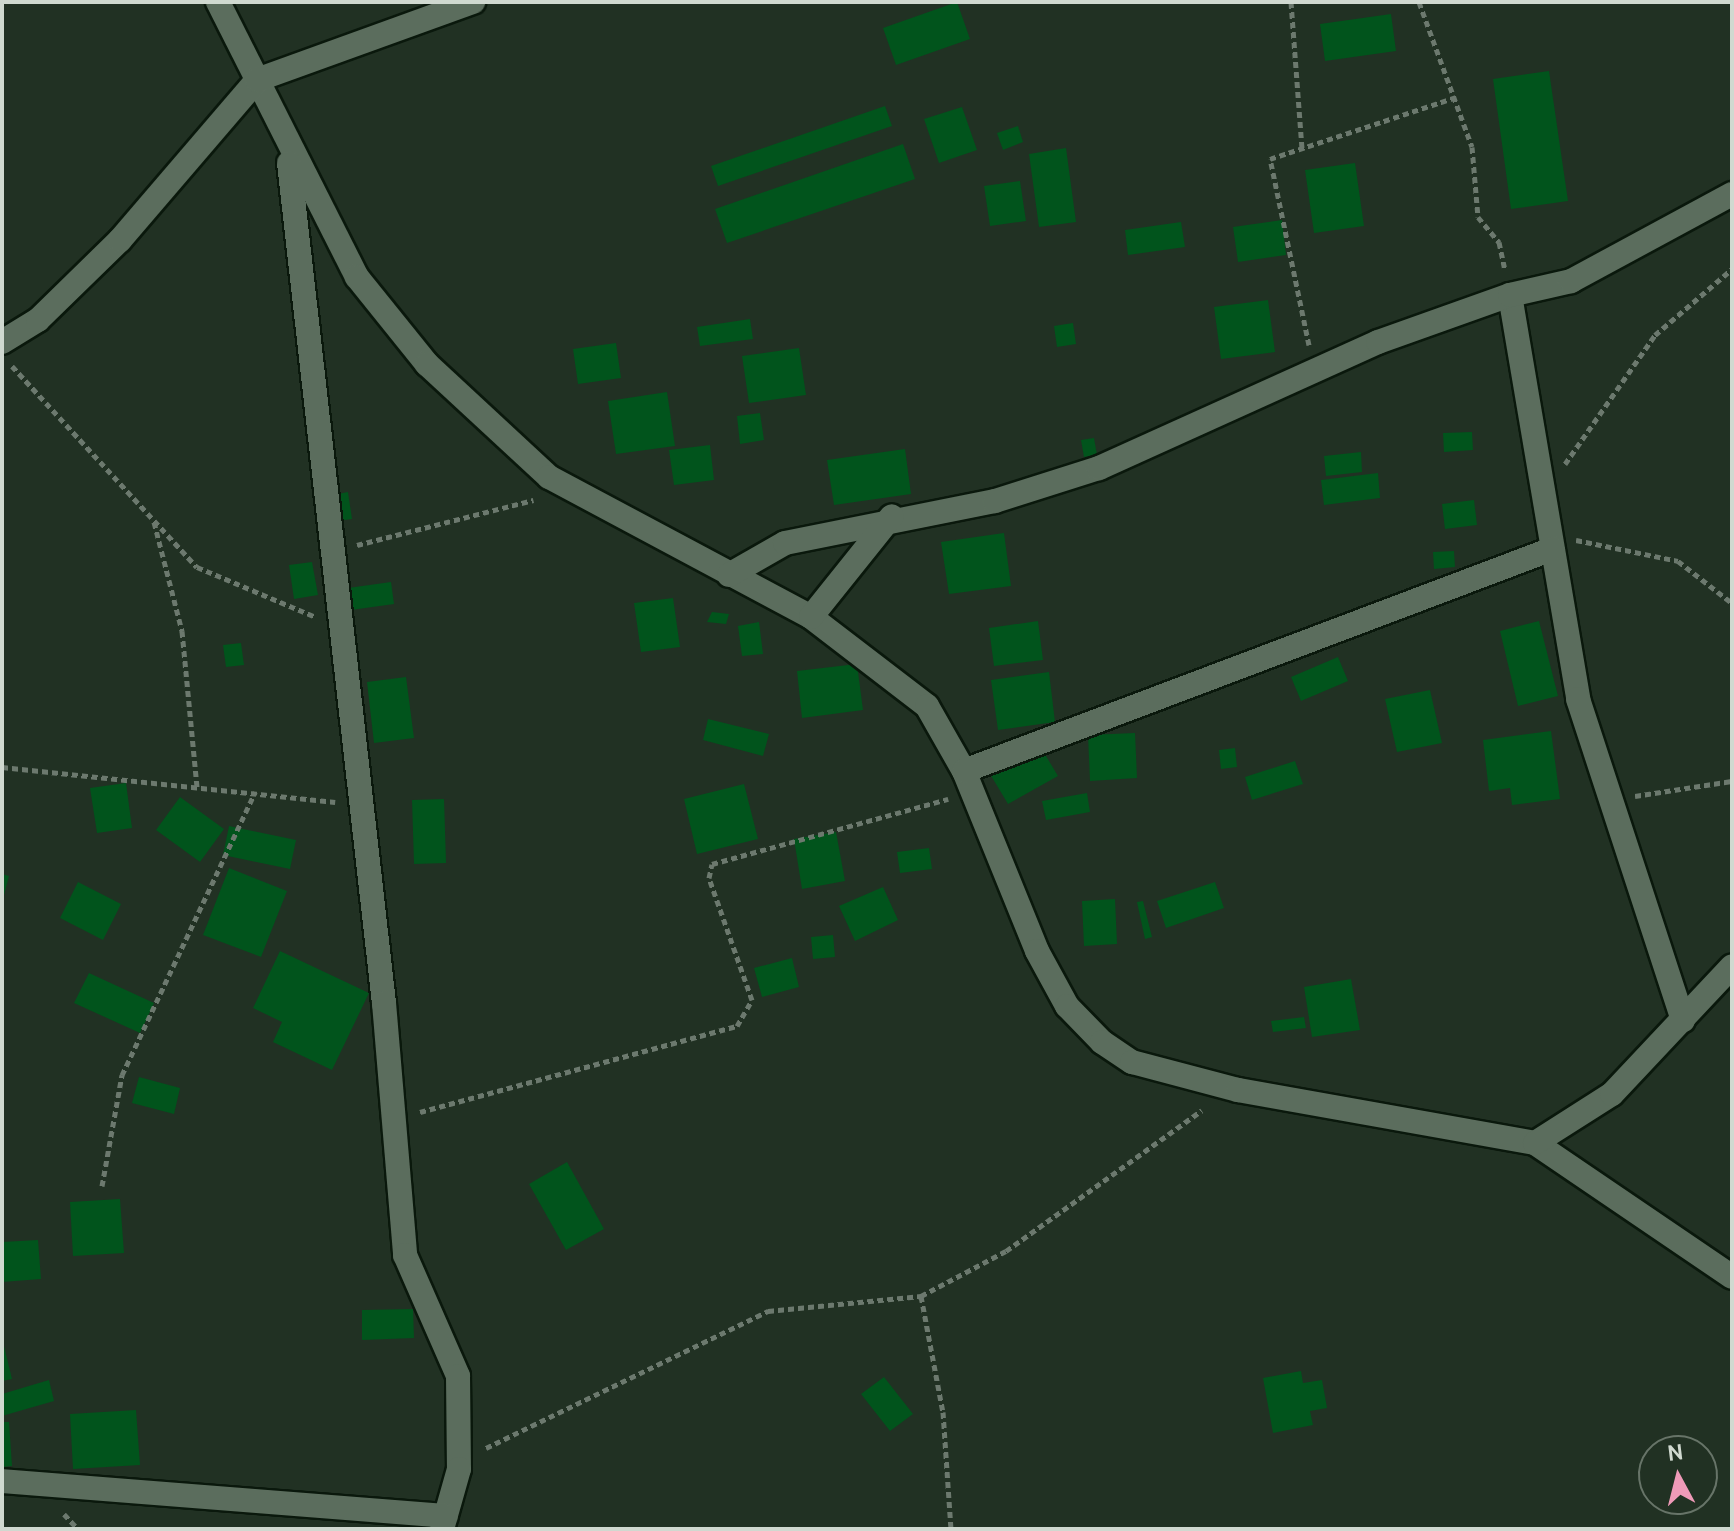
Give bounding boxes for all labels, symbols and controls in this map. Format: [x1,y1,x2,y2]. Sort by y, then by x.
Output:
north arrow [1638,1435,1718,1515]
text: N [1666,1438,1685,1467]

